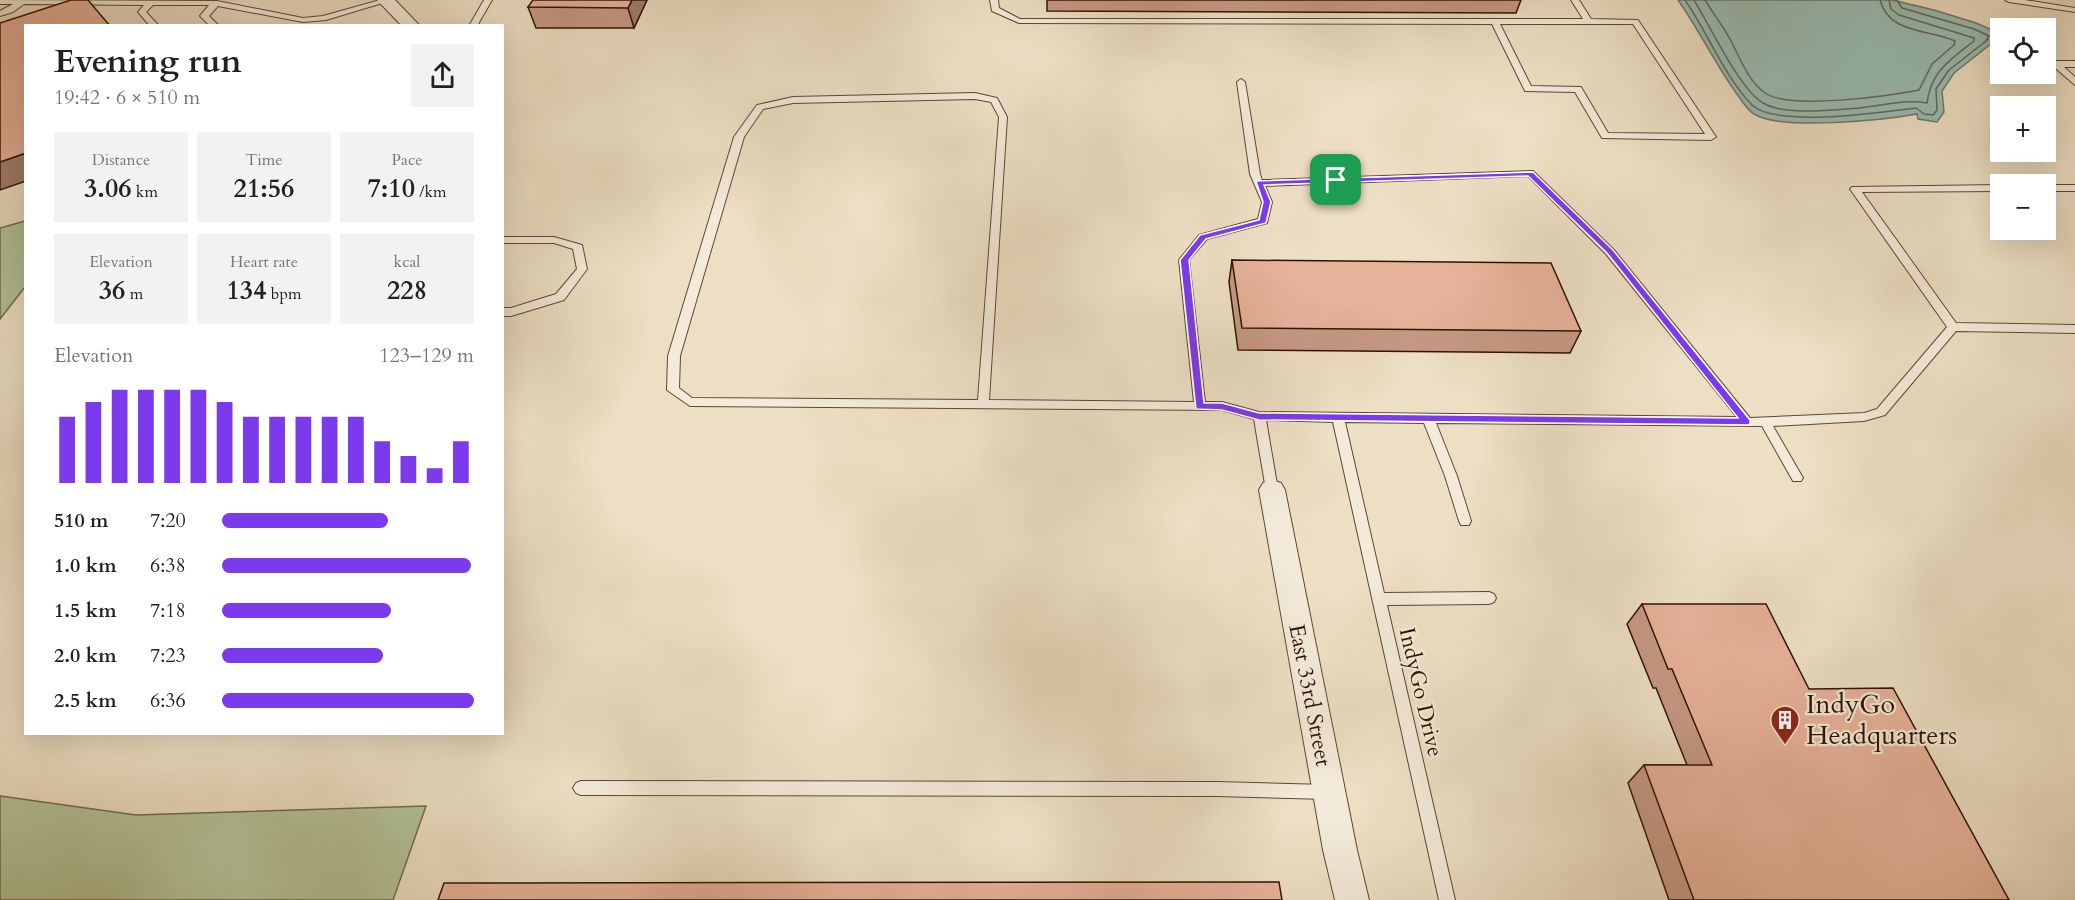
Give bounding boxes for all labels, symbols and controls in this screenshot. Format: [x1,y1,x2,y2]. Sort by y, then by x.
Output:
map controls [1990,18,2056,240]
button: locate [1990,18,2056,84]
text: Evening run [54,39,242,84]
button: share [411,44,474,107]
text: 19:42 · 6 × 510 m [54,84,200,111]
button: + [1990,96,2056,162]
text: Distance [92,149,150,171]
text: Time [245,149,283,171]
text: Pace [392,149,422,171]
pin [1310,154,1361,205]
icon: arrive [1319,163,1352,196]
text: 3.06 [84,171,132,206]
text: 21:56 [234,171,294,206]
text: 7:10 [367,171,415,206]
button: − [1990,174,2056,240]
text: km [132,181,158,203]
text: /km [415,181,447,203]
text: Elevation [89,251,153,273]
text: Heart rate [230,251,298,273]
text: kcal [394,251,420,273]
text: 36 [99,273,125,308]
text: 134 [227,273,267,308]
text: 228 [387,273,427,308]
text: m [125,283,143,305]
text: bpm [267,283,301,305]
text: Elevation [54,342,133,369]
text: 123–129 m [379,342,474,369]
text: 510 m [54,507,109,534]
text: 7:20 [150,507,186,534]
text: 1.0 km [54,552,117,579]
text: 6:38 [150,552,186,579]
text: 1.5 km [54,597,117,624]
text: 7:18 [150,597,186,624]
street label: East 33rd Street [1282,621,1339,769]
street label: IndyGo Drive [1392,625,1450,760]
text: 2.0 km [54,642,117,669]
text: 7:23 [150,642,186,669]
place label: IndyGo Headquarters [1806,686,1957,754]
text: 2.5 km [54,687,117,714]
text: 6:36 [150,687,186,714]
building icon: IndyGo Headquarters [1769,704,1801,746]

